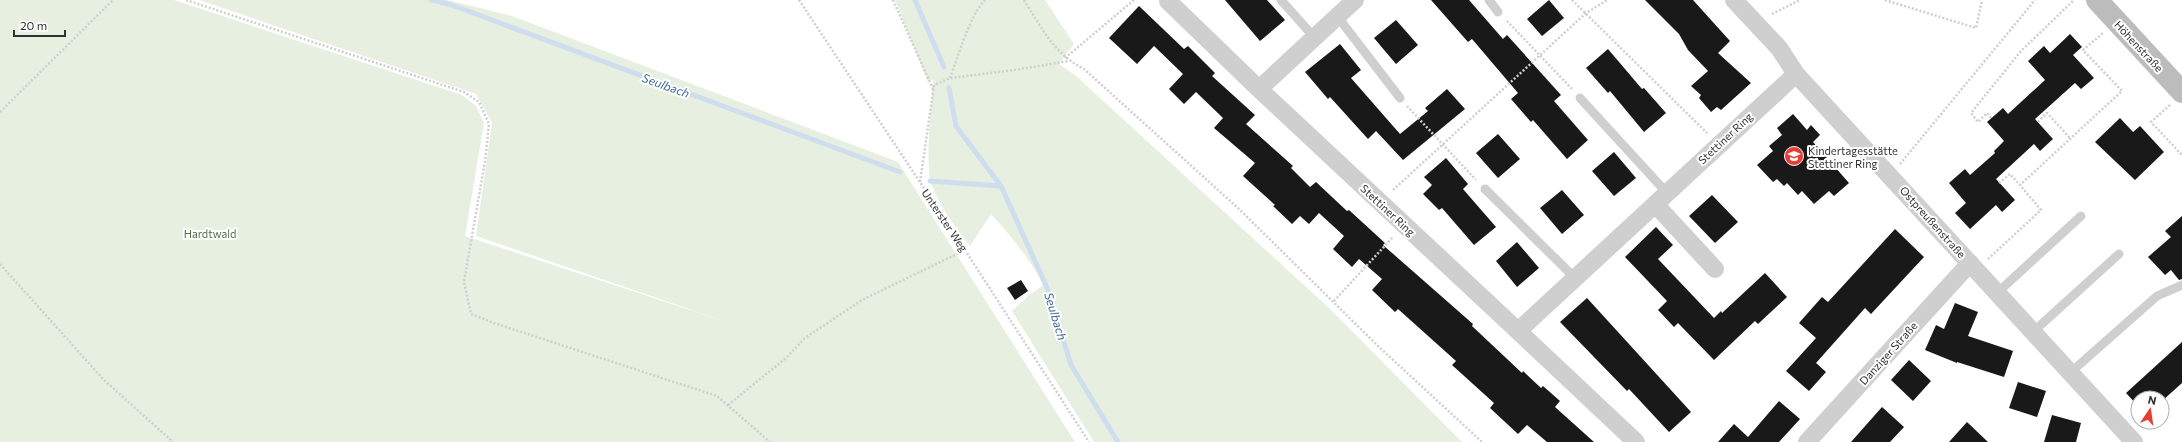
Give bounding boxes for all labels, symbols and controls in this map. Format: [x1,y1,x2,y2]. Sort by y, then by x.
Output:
scale bar [14,12,65,38]
text: 20 m [20,18,47,32]
street label: Höhenstraße [2112,18,2166,74]
water label: Seulbach [640,70,692,100]
street label: Stettiner Ring [1695,110,1755,166]
place label: Kindertagesstätte Stettiner Ring [1808,144,1898,170]
school or university icon: Kindertagesstätte Stettiner Ring [1783,145,1805,167]
street label: Stettiner Ring [1358,182,1418,238]
street label: Ostpreußenstraße [1897,184,1969,261]
street label: Unterster Weg [919,186,971,254]
park label: Hardtwald [184,227,236,240]
water label: Seulbach [1042,290,1070,342]
street label: Danziger Straße [1856,319,1920,387]
north arrow [2130,390,2170,430]
text: N [2147,393,2158,407]

